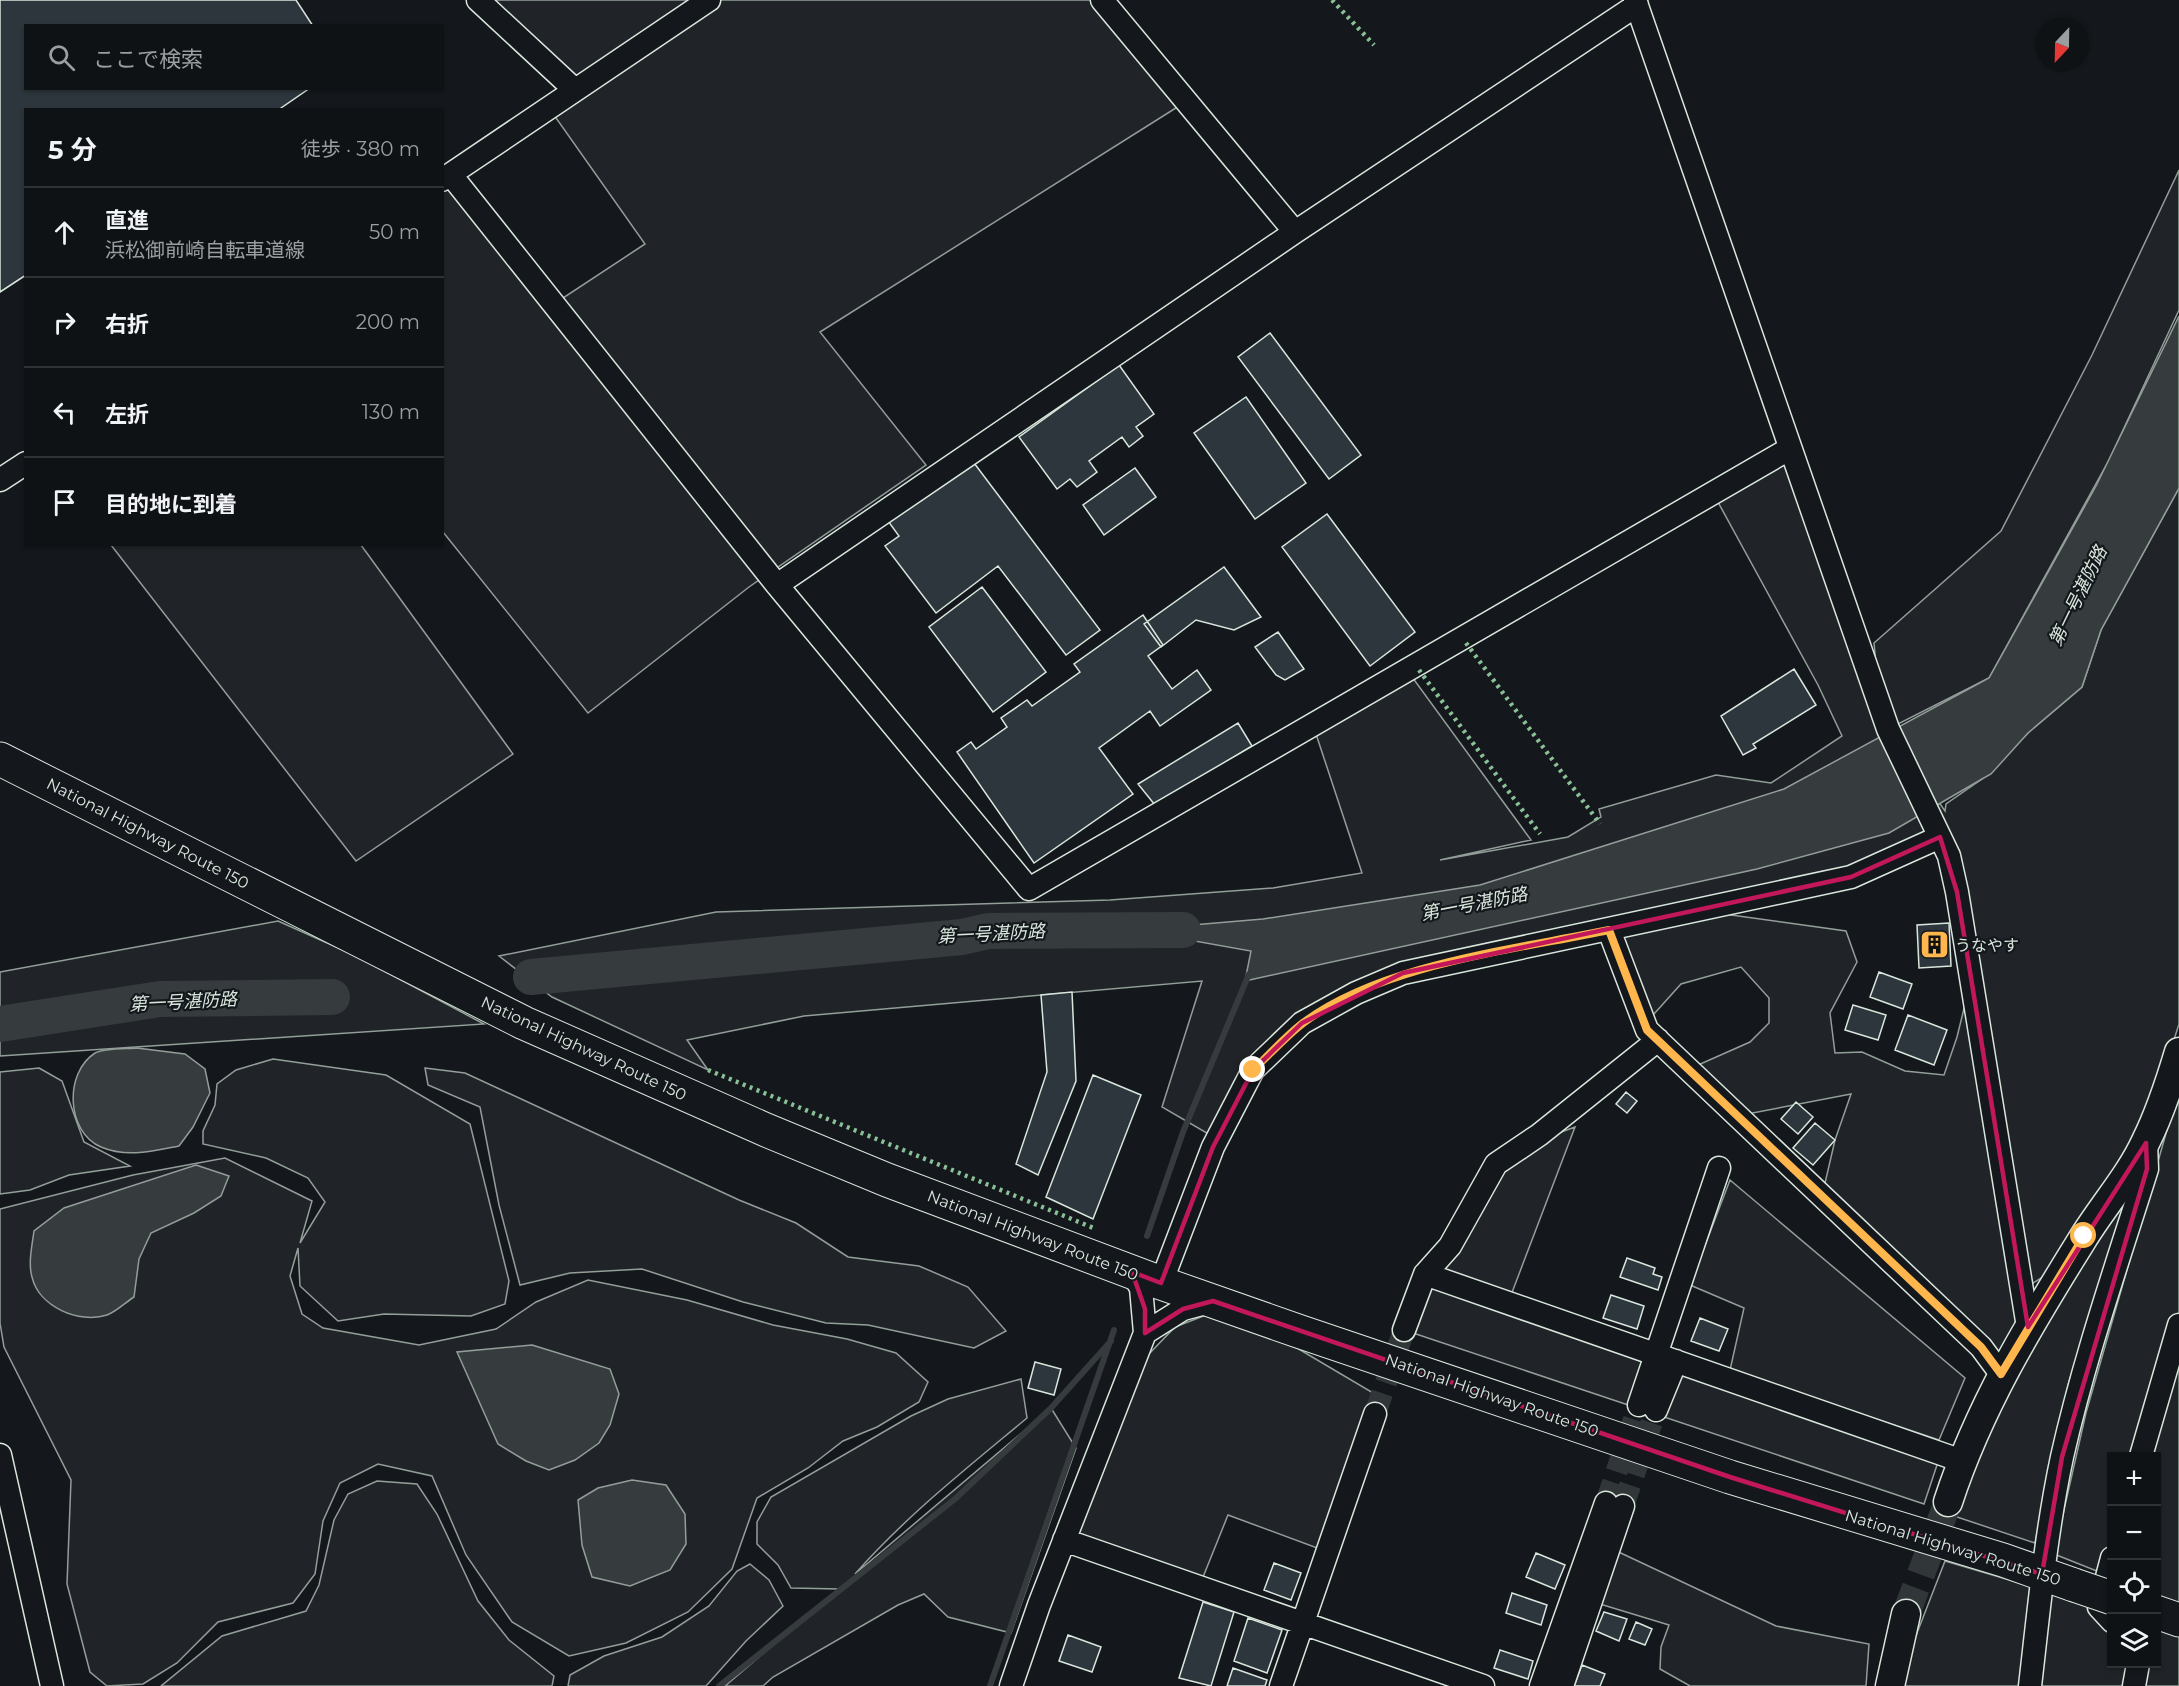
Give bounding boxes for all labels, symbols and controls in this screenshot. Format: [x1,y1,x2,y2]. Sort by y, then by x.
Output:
north arrow [2035,18,2089,72]
search box [24,24,444,90]
icon: search [45,41,78,74]
text: ここで検索 [93,46,203,73]
text: 5 分 [48,134,97,166]
text: 徒歩 · 380 m [301,137,420,161]
text: 直進 [105,207,149,234]
icon: ahead [48,216,81,249]
text: 50 m [369,220,420,244]
text: 浜松御前崎自転車道線 [105,238,305,262]
icon: right [48,306,81,339]
text: 200 m [356,310,420,334]
text: 右折 [105,311,149,338]
icon: left [48,396,81,429]
text: 130 m [362,400,420,424]
text: 左折 [105,401,149,428]
icon: arrive [48,486,81,519]
text: 目的地に到着 [105,491,237,518]
water label: 第一号湛防路 [2044,541,2112,649]
street label: National Highway Route 150 [43,774,252,893]
water label: 第一号湛防路 [1419,883,1531,925]
water label: 第一号湛防路 [936,920,1047,948]
building icon: うなやす [1918,929,1950,961]
place label: うなやす [1955,936,2019,955]
water label: 第一号湛防路 [128,988,239,1016]
street label: National Highway Route 150 [478,992,690,1105]
route end [1239,1056,1265,1082]
street label: National Highway Route 150 [925,1186,1141,1285]
route start [2070,1222,2096,1248]
street label: National Highway Route 150 [1383,1350,1601,1441]
map controls [2107,1452,2161,1668]
button: + [2107,1452,2161,1506]
street label: National Highway Route 150 [1843,1506,2063,1589]
button: − [2107,1506,2161,1560]
button: locate [2107,1560,2161,1614]
button: layers [2107,1614,2161,1668]

